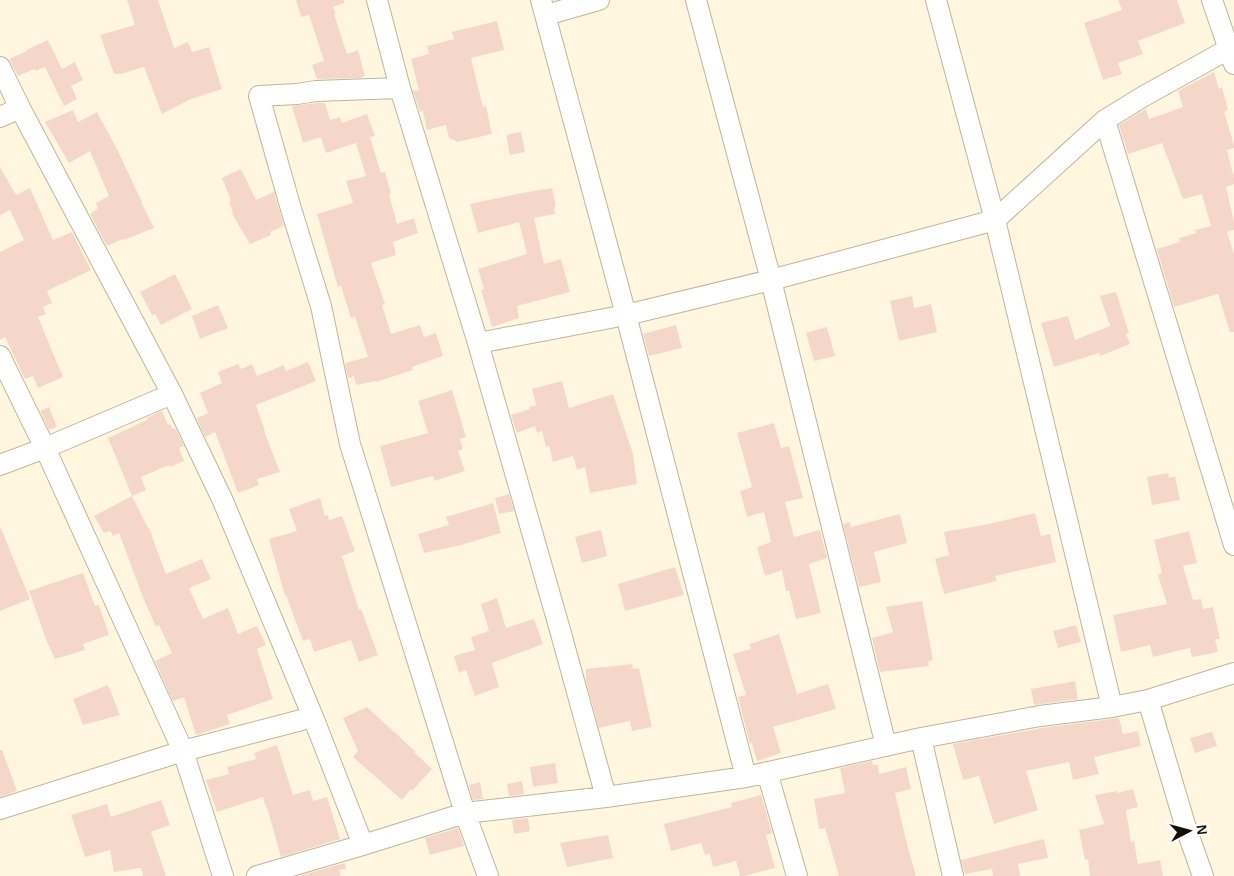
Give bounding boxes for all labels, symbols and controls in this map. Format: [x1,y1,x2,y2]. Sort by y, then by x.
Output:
north arrow [1164,806,1214,856]
text: N [1193,824,1210,836]

